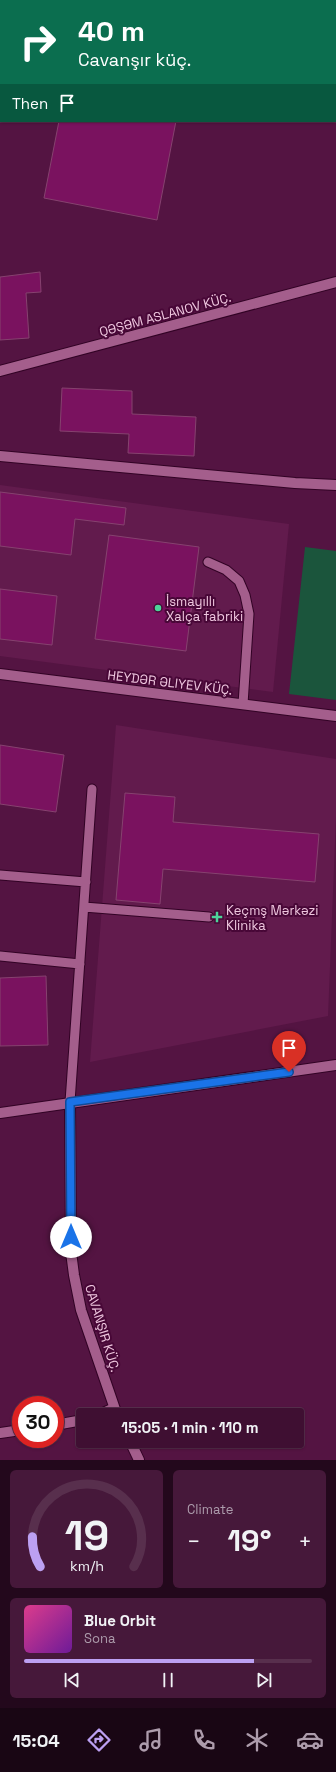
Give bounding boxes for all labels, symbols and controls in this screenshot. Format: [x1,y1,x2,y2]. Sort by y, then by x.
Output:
text: 40 m [78,13,145,49]
icon: right [12,16,64,68]
text: Cavanşır küç. [78,48,191,71]
icon: arrive [56,92,78,114]
text: Then [12,94,48,113]
street label: QƏŞƏM ASLANOV KÜÇ. [97,289,233,340]
place label: İsmayıllı Xalça fabriki [166,593,243,625]
marker: İsmayıllı Xalça fabriki [153,603,163,613]
street label: HEYDƏR ƏLIYEV KÜÇ. [106,666,233,699]
place label: Keçmş Mərkəzi Klinika [226,902,318,934]
marker: Keçmş Mərkəzi Klinika [211,911,223,923]
pin [272,1031,306,1072]
icon: arrive [278,1037,300,1059]
position arrow [50,1216,92,1258]
street label: CAVANŞIR KÜÇ. [81,1282,124,1374]
speed limit sign: 30 [12,1396,64,1448]
text: 15:05 · 1 min · 110 m [121,1418,259,1437]
text: Climate [187,1501,233,1518]
text: 19 [64,1509,109,1562]
text: 19° [228,1521,271,1560]
text: − [187,1527,201,1555]
text: + [298,1527,312,1555]
text: km/h [69,1557,104,1575]
text: Blue Orbit [84,1611,156,1630]
text: Sona [84,1630,115,1647]
icon: previous [61,1669,83,1691]
icon: pause [157,1669,179,1691]
icon: next [253,1669,275,1691]
icon: directions [85,1726,113,1754]
icon: music [137,1726,165,1754]
icon: phone [190,1726,218,1754]
icon: climate [243,1726,271,1754]
icon: car [296,1726,324,1754]
text: 15:04 [12,1729,60,1752]

